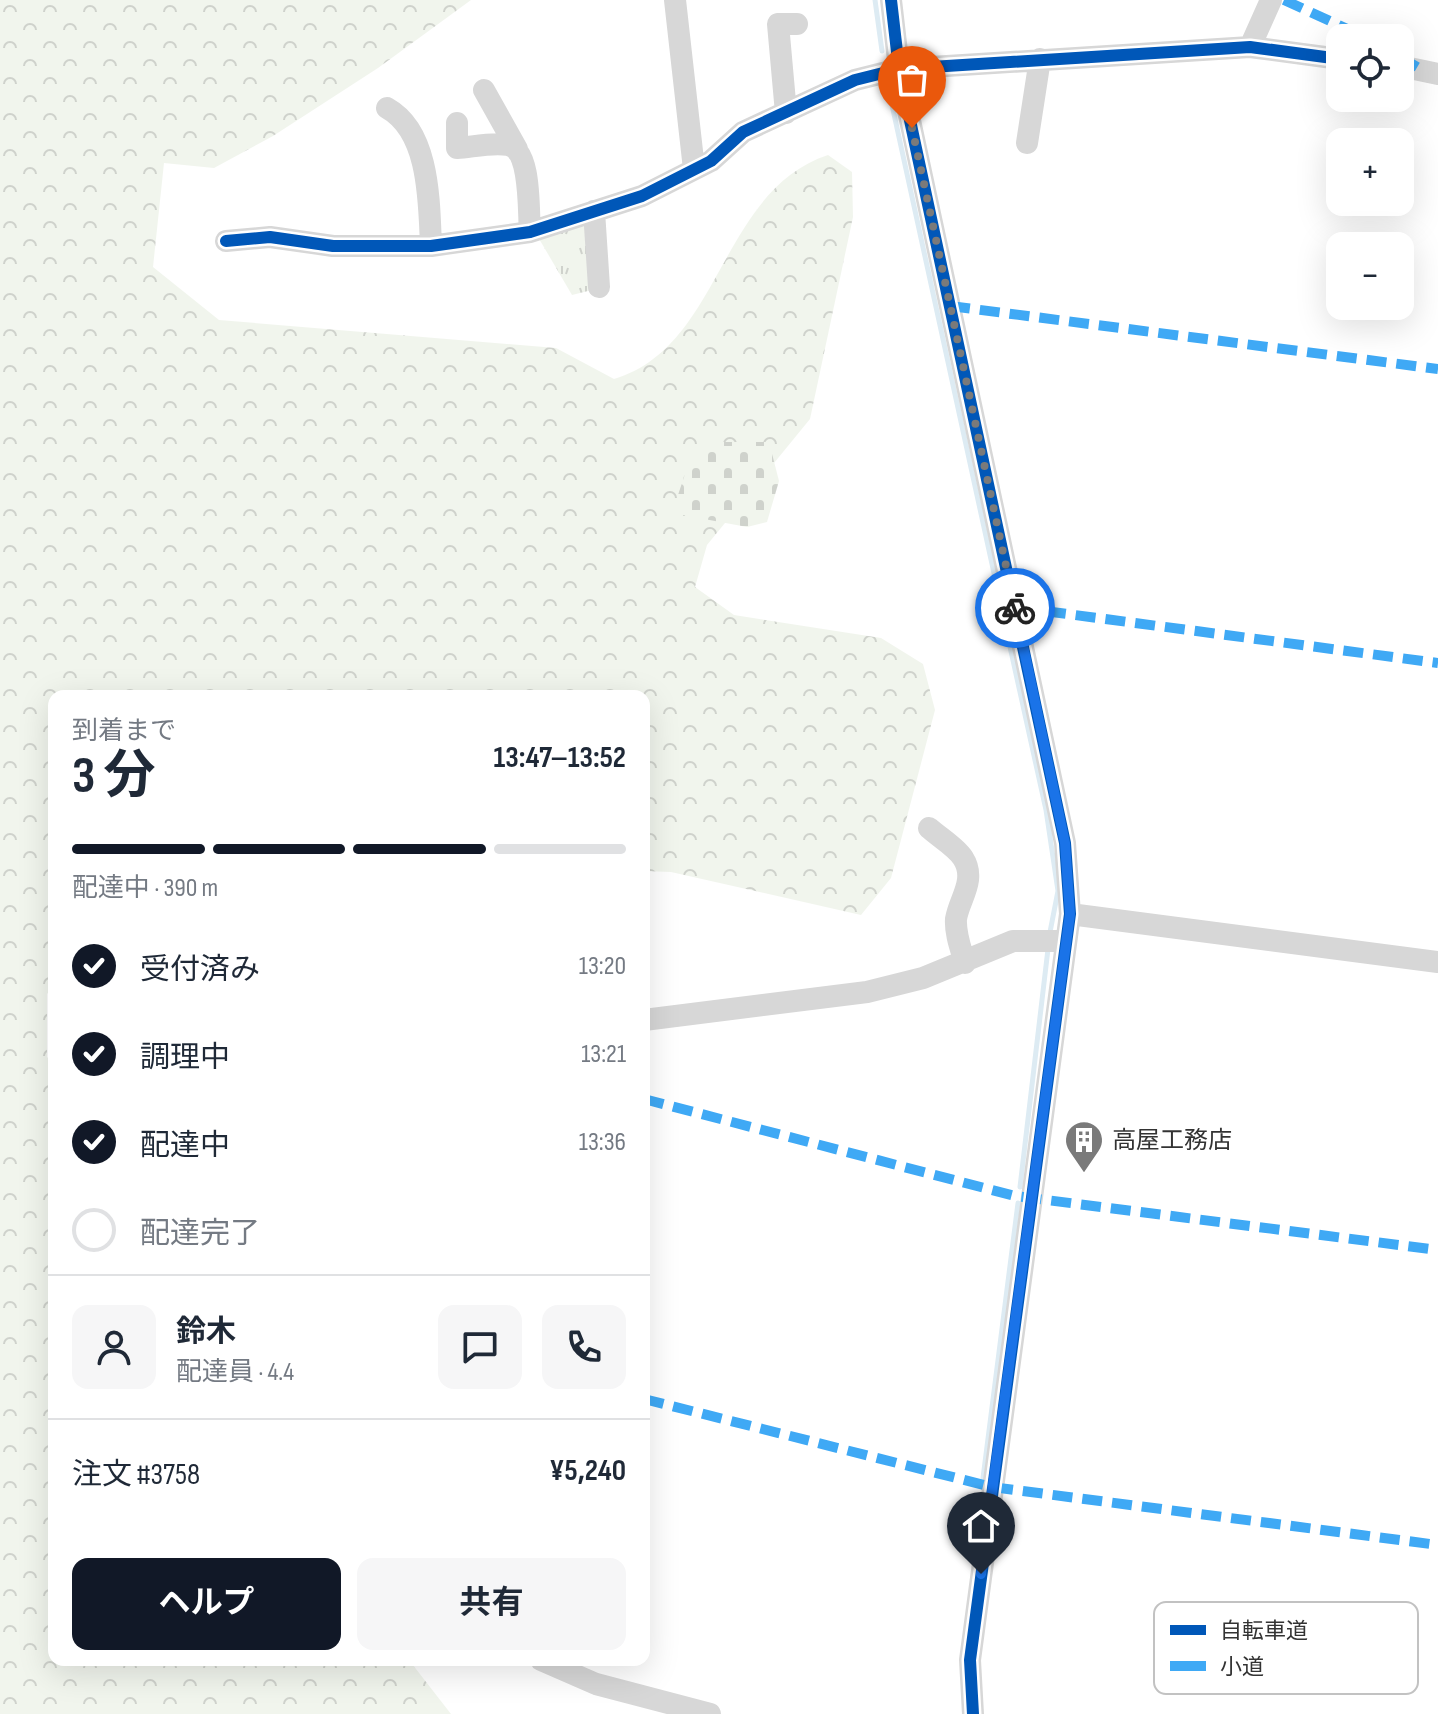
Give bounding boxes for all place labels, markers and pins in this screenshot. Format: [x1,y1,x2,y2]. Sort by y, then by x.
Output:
pin [878,46,946,128]
building icon: 高屋工務店 [1063,1119,1105,1174]
place label: 高屋工務店 [1112,1126,1232,1155]
pin [947,1492,1015,1574]

